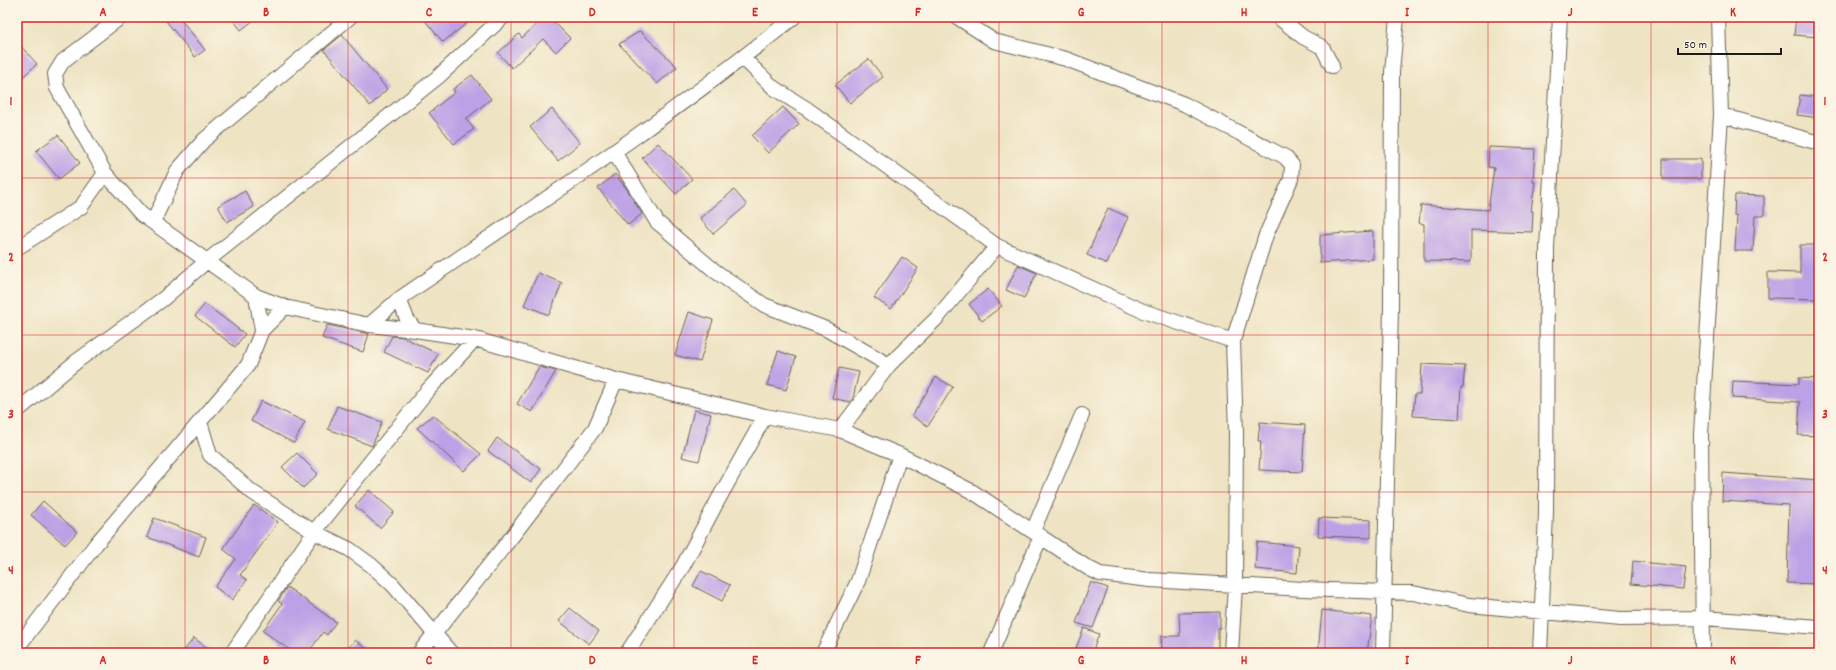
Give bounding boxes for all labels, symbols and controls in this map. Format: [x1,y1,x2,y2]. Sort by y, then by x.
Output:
text: A [99,4,107,23]
text: B [263,4,269,23]
text: C [426,4,433,23]
text: D [589,4,596,23]
text: E [752,4,759,23]
text: F [915,4,921,23]
text: G [1078,4,1085,23]
text: H [1241,4,1248,23]
text: I [1405,4,1410,23]
text: J [1568,4,1573,23]
text: K [1730,4,1736,23]
scale bar [1678,30,1781,56]
text: 50 m [1684,37,1707,54]
text: 1 [10,93,13,112]
text: 1 [1824,93,1827,112]
text: 2 [8,249,14,268]
text: 2 [1822,249,1828,268]
text: 3 [8,406,14,425]
text: 3 [1822,406,1828,425]
text: 4 [8,562,14,581]
text: 4 [1822,562,1828,581]
text: A [99,652,107,670]
text: B [263,652,269,670]
text: C [426,652,433,670]
text: D [589,652,596,670]
text: E [752,652,759,670]
text: F [915,652,921,670]
text: G [1078,652,1085,670]
text: H [1241,652,1248,670]
text: I [1405,652,1410,670]
text: J [1568,652,1573,670]
text: K [1730,652,1736,670]

